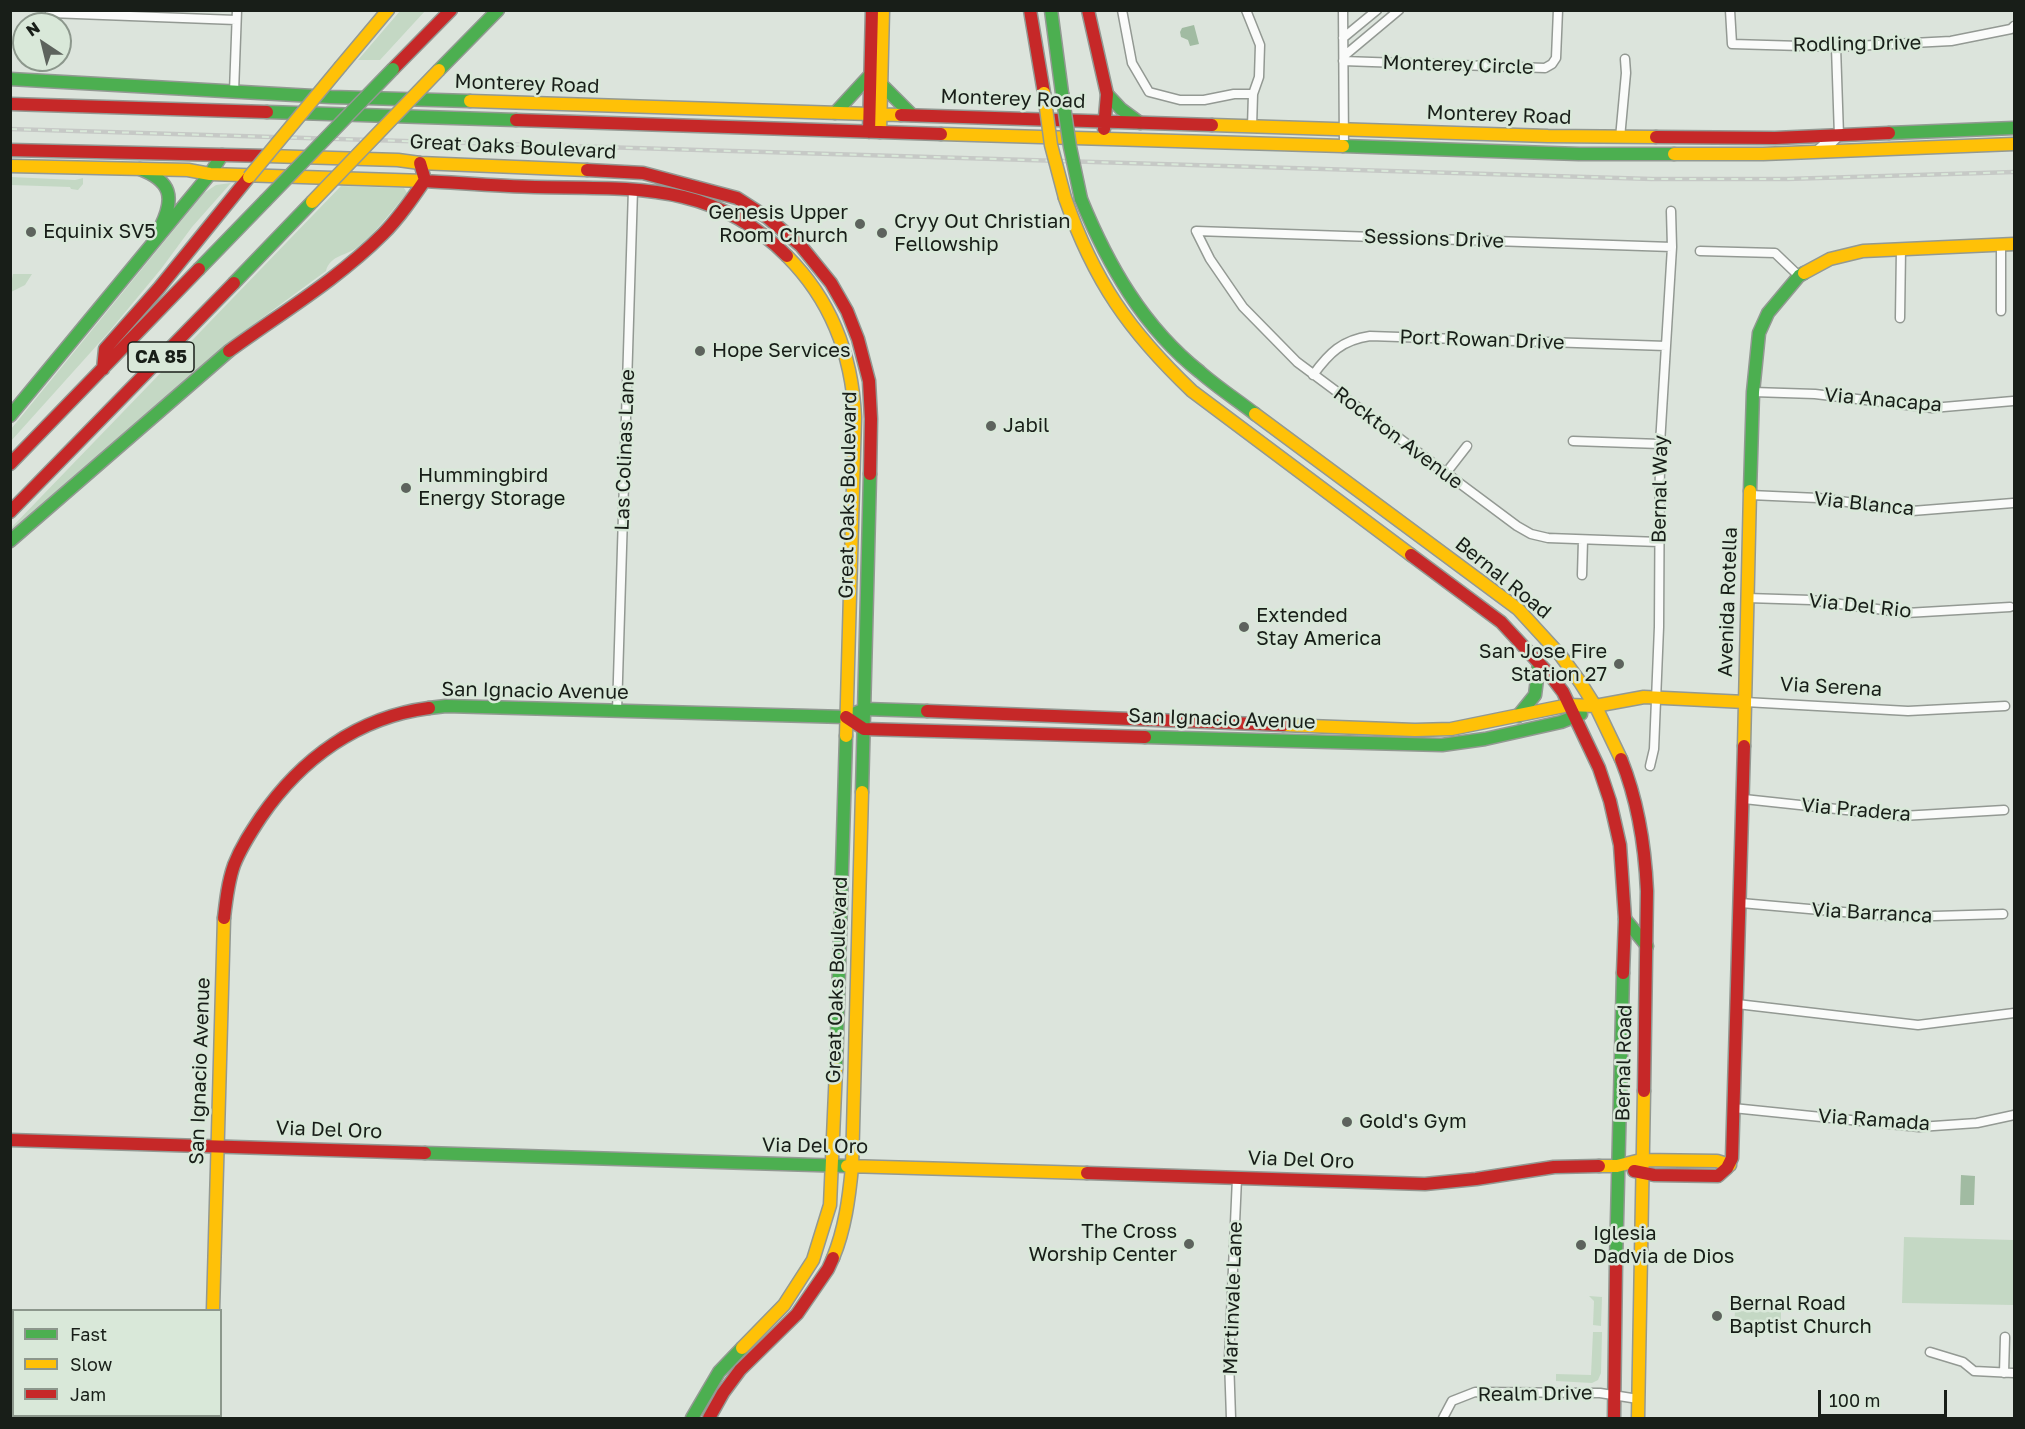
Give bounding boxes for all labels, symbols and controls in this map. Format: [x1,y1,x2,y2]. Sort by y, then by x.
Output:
north arrow [12,12,72,72]
text: N [22,17,44,41]
street label: Rodling Drive [1792,31,1922,57]
street label: Monterey Circle [1382,50,1534,80]
street label: Monterey Road [454,69,600,99]
street label: Monterey Road [940,84,1086,114]
street label: Monterey Road [1426,100,1572,130]
street label: Great Oaks Boulevard [409,130,617,164]
place label: Genesis Upper Room Church [708,201,848,248]
place label: Cryy Out Christian Fellowship [894,210,1071,257]
marker: Genesis Upper Room Church [853,217,867,231]
place label: Equinix SV5 [43,220,156,244]
marker: Equinix SV5 [24,225,38,239]
street label: Sessions Drive [1363,225,1505,253]
marker: Cryy Out Christian Fellowship [875,226,889,240]
street label: Port Rowan Drive [1399,325,1565,355]
place label: Hope Services [712,339,851,363]
road number: CA 85 [128,342,194,372]
marker: Hope Services [693,344,707,358]
street label: Las Colinas Lane [610,369,640,531]
street label: Rockton Avenue [1329,382,1467,494]
street label: Via Anacapa [1823,383,1943,417]
street label: Great Oaks Boulevard [834,391,862,599]
place label: Jabil [1003,414,1049,438]
marker: Jabil [984,419,998,433]
street label: Bernal Way [1647,435,1673,543]
place label: Hummingbird Energy Storage [418,464,565,511]
marker: Hummingbird Energy Storage [399,481,413,495]
street label: Via Blanca [1813,487,1915,521]
street label: Avenida Rotella [1713,527,1743,677]
street label: Bernal Road [1450,532,1556,624]
street label: Via Del Rio [1808,589,1912,623]
place label: Extended Stay America [1256,604,1382,651]
marker: Extended Stay America [1237,620,1251,634]
place label: San Jose Fire Station 27 [1479,640,1607,687]
marker: San Jose Fire Station 27 [1612,657,1626,671]
street label: Via Serena [1779,672,1883,702]
street label: San Ignacio Avenue [441,677,629,705]
street label: San Ignacio Avenue [1128,704,1316,734]
street label: Via Pradera [1800,793,1912,827]
street label: Great Oaks Boulevard [821,876,853,1084]
street label: Via Barranca [1811,898,1933,928]
street label: San Ignacio Avenue [185,977,215,1165]
street label: Bernal Road [1611,1004,1637,1122]
street label: Via Ramada [1817,1104,1931,1136]
place label: Gold's Gym [1359,1110,1467,1134]
marker: Gold's Gym [1340,1115,1354,1129]
street label: Via Del Oro [275,1116,383,1144]
street label: Via Del Oro [762,1133,868,1159]
street label: Via Del Oro [1247,1146,1355,1174]
place label: The Cross Worship Center [1029,1220,1177,1267]
street label: Martinvale Lane [1218,1221,1248,1375]
place label: Iglesia Dadvia de Dios [1593,1222,1734,1269]
marker: The Cross Worship Center [1182,1237,1196,1251]
marker: Iglesia Dadvia de Dios [1574,1238,1588,1252]
place label: Bernal Road Baptist Church [1729,1292,1872,1339]
legend [12,1309,222,1417]
marker: Bernal Road Baptist Church [1710,1309,1724,1323]
text: Fast [70,1323,107,1345]
text: Slow [70,1353,112,1375]
scale bar [1821,1378,1950,1416]
street label: Realm Drive [1477,1381,1593,1407]
text: Jam [70,1383,106,1405]
text: 100 m [1829,1389,1880,1411]

